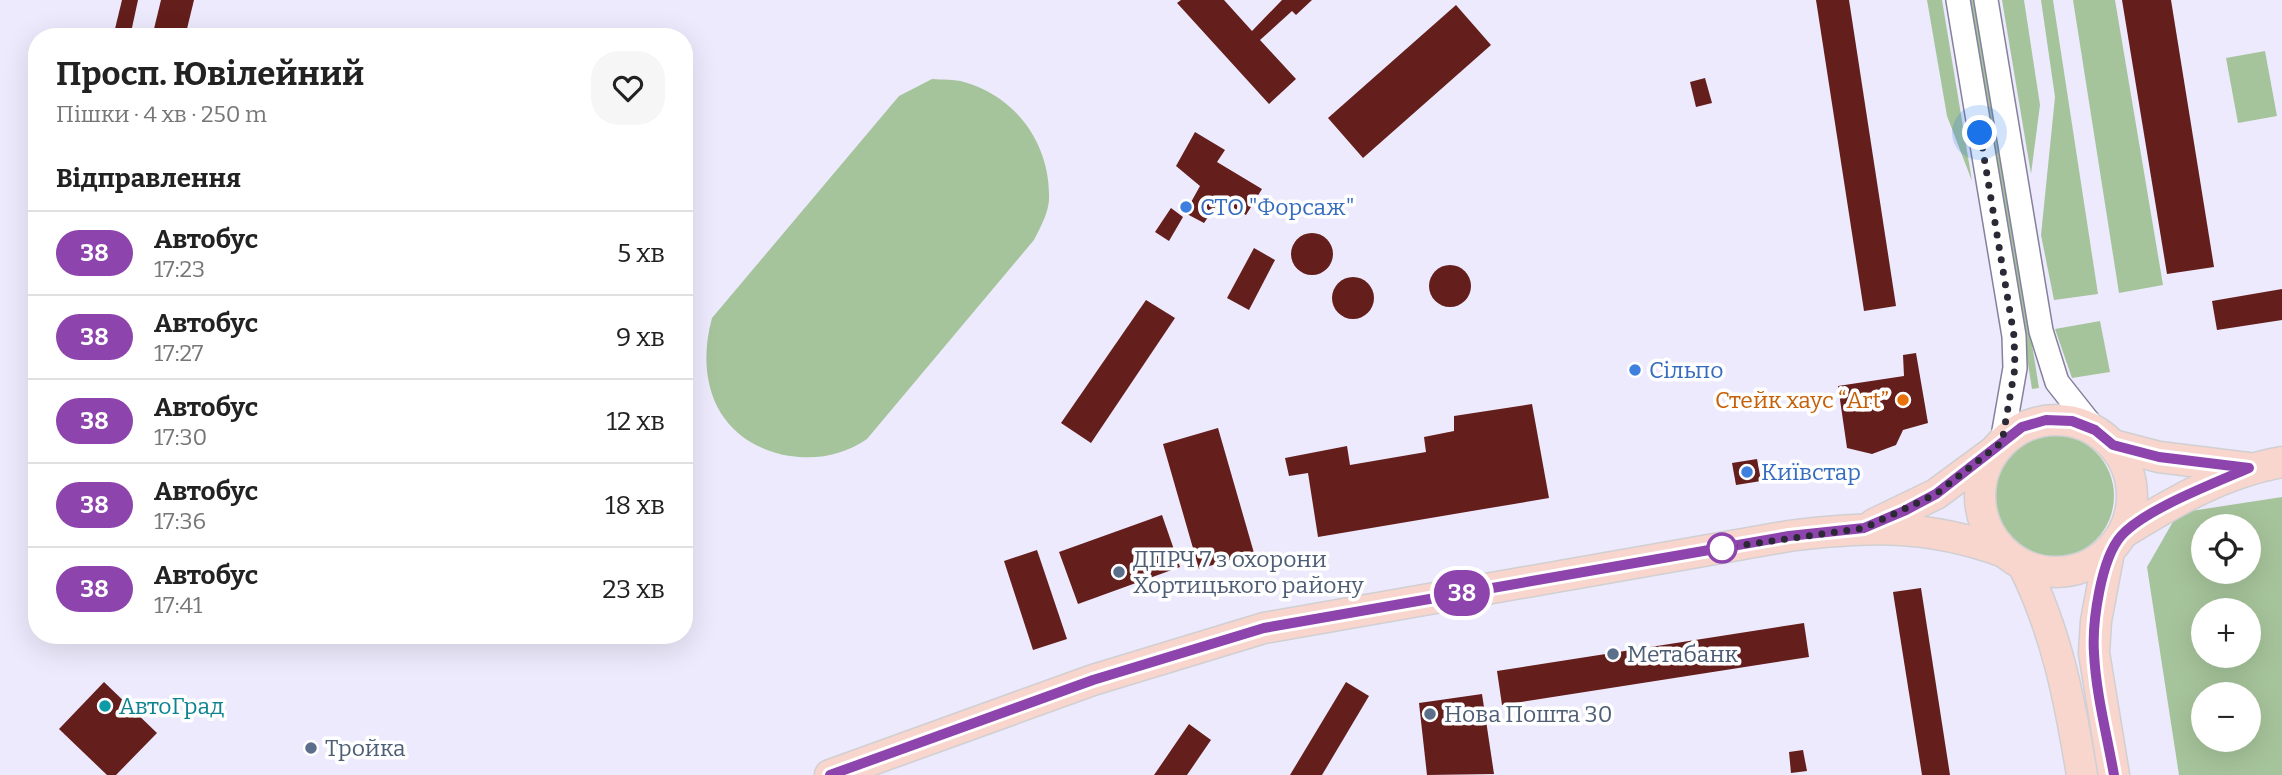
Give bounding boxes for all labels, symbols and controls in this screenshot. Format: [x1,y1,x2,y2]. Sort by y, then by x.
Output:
button: heart [591,51,665,125]
text: Просп. Ювілейний [56,54,364,94]
text: Пішки · 4 хв · 250 m [56,100,267,128]
your location [1962,115,1997,150]
text: Відправлення [56,163,241,194]
place label: СТО "Форсаж" [1200,193,1355,221]
marker: СТО "Форсаж" [1178,199,1194,215]
text: Автобус [154,224,258,255]
text: 5 хв [617,238,665,269]
text: 38 [80,239,109,267]
text: 17:23 [154,255,205,283]
text: Автобус [154,308,258,339]
text: 9 хв [616,322,665,353]
text: 38 [80,323,109,351]
text: 17:27 [154,339,203,367]
place label: Сільпо [1649,356,1723,384]
marker: Сільпо [1627,362,1643,378]
place label: Стейк хаус “Art” [1715,386,1889,414]
text: Автобус [154,392,258,423]
marker: Стейк хаус “Art” [1895,392,1911,408]
text: 12 хв [606,406,665,437]
text: 38 [80,407,109,435]
text: 17:30 [154,423,207,451]
place label: Київстар [1761,458,1861,486]
marker: Київстар [1739,464,1755,480]
text: Автобус [154,476,258,507]
text: 18 хв [605,490,665,521]
text: 38 [80,491,109,519]
text: 17:36 [154,507,206,535]
map controls [2191,514,2261,752]
button: locate [2191,514,2261,584]
unlabelled marker [1707,533,1737,563]
place label: ДПРЧ 7 з охорони Хортицького району [1133,545,1365,599]
text: Автобус [154,560,258,591]
marker: ДПРЧ 7 з охорони Хортицького району [1111,564,1127,580]
line badge: 38 [1430,570,1494,616]
text: 23 хв [602,574,665,605]
text: 38 [80,575,109,603]
text: 38 [1448,579,1476,607]
text: 17:41 [154,591,202,619]
button: + [2191,598,2261,668]
place label: Метабанк [1627,640,1739,668]
marker: Метабанк [1605,646,1621,662]
button: − [2191,682,2261,752]
place label: АвтоГрад [119,692,224,720]
marker: АвтоГрад [97,698,113,714]
place label: Нова Пошта 30 [1444,700,1612,728]
marker: Нова Пошта 30 [1422,706,1438,722]
place label: Тройка [325,734,406,762]
marker: Тройка [303,740,319,756]

